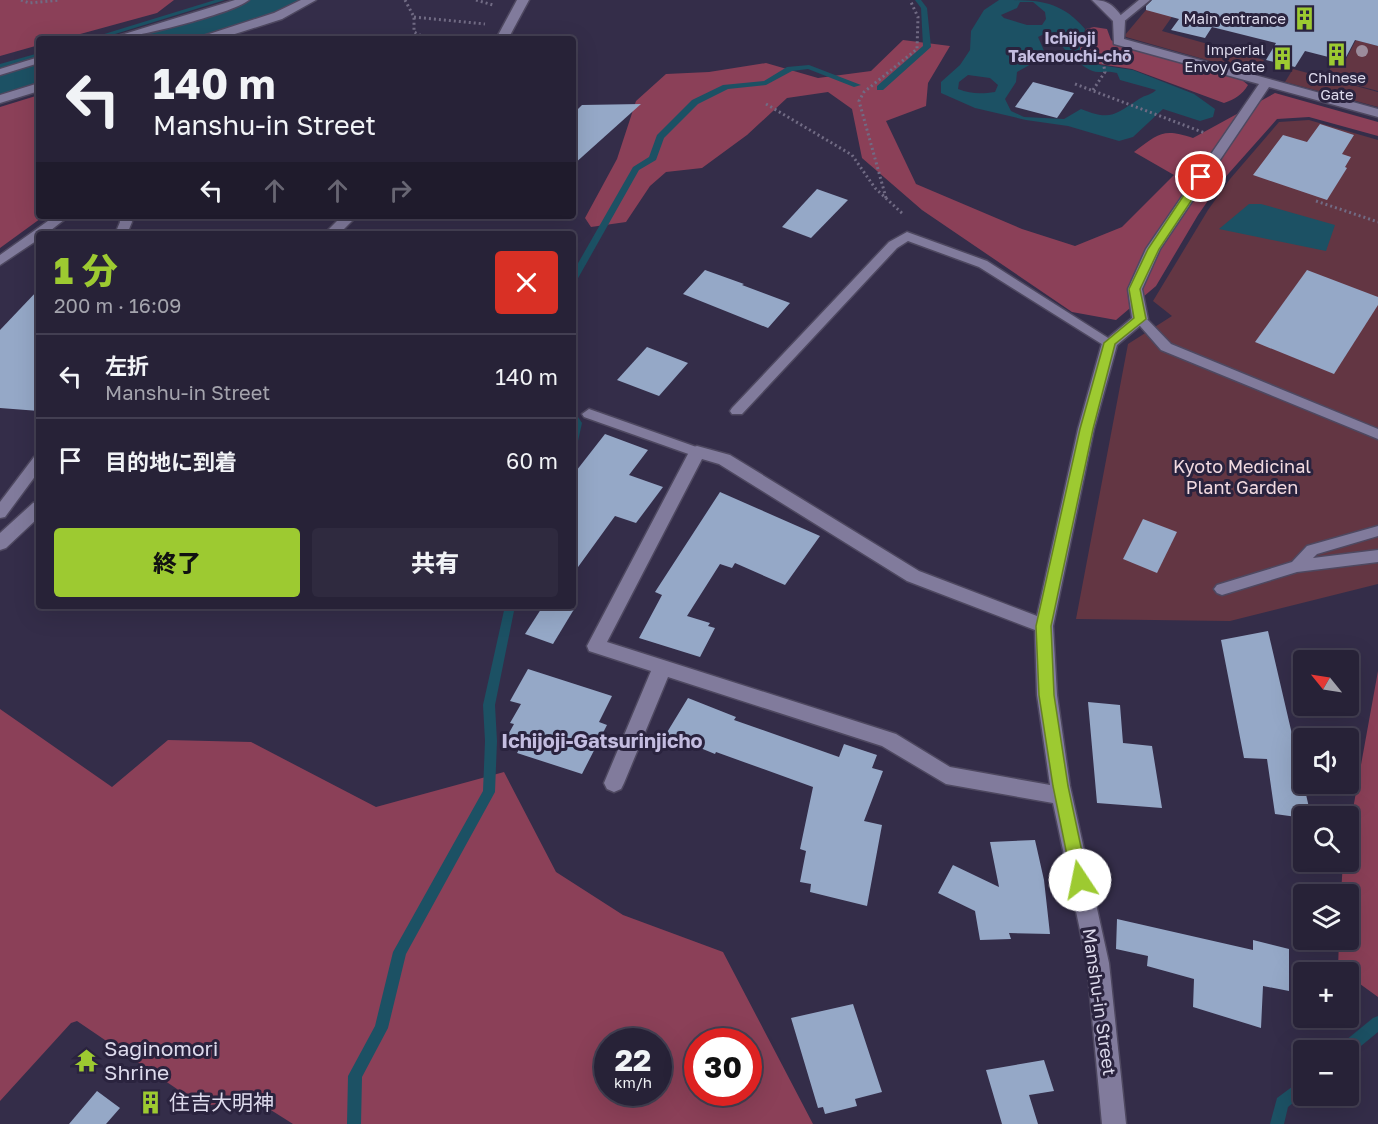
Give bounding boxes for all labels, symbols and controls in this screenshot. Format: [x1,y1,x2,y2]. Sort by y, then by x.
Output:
building icon: Main entrance [1291,6,1317,32]
place label: Main entrance [1184,9,1286,27]
district label: Ichijoji Takenouchi-chō [1008,28,1132,66]
place label: Imperial Envoy Gate [1184,40,1265,75]
building icon: Chinese Gate [1324,41,1350,67]
building icon: Imperial Envoy Gate [1270,46,1296,72]
text: 140 m [153,58,275,108]
icon: left [54,60,132,138]
place label: Chinese Gate [1308,68,1366,103]
text: Manshu-in Street [153,109,376,141]
pin [1175,151,1226,202]
icon: arrive [1184,160,1217,193]
icon: left [195,174,228,207]
icon: ahead [258,174,291,207]
icon: ahead [321,174,354,207]
icon: right [384,174,417,207]
text: 1 分 [54,249,118,292]
button: close [495,251,558,314]
text: 200 m · 16:09 [54,293,181,317]
text: 左折 [105,352,149,379]
icon: left [54,360,87,393]
text: 140 m [495,363,558,390]
text: Manshu-in Street [105,380,270,404]
icon: arrive [54,444,87,477]
text: 60 m [506,447,558,474]
text: 目的地に到着 [105,448,237,475]
park label: Kyoto Medicinal Plant Garden [1173,455,1311,498]
button: 終了 [54,528,300,597]
button: 共有 [312,528,558,597]
north arrow [1293,650,1359,716]
map controls [1293,650,1359,1106]
district label: Ichijoji-Gatsurinjicho [501,728,703,752]
button: sound [1293,728,1359,794]
button: search [1293,806,1359,872]
position arrow [1048,848,1112,912]
button: layers [1293,884,1359,950]
street label: Manshu-in Street [1079,927,1121,1077]
button: + [1293,962,1359,1028]
speed limit sign: 30 [684,1028,762,1106]
place label: Saginomori Shrine [104,1035,218,1085]
button: − [1293,1040,1359,1106]
text: 22 [615,1042,651,1078]
temple icon: Saginomori Shrine [73,1048,99,1074]
text: km/h [614,1073,652,1091]
place label: 住吉大明神 [169,1089,274,1115]
building icon: 住吉大明神 [138,1090,164,1116]

